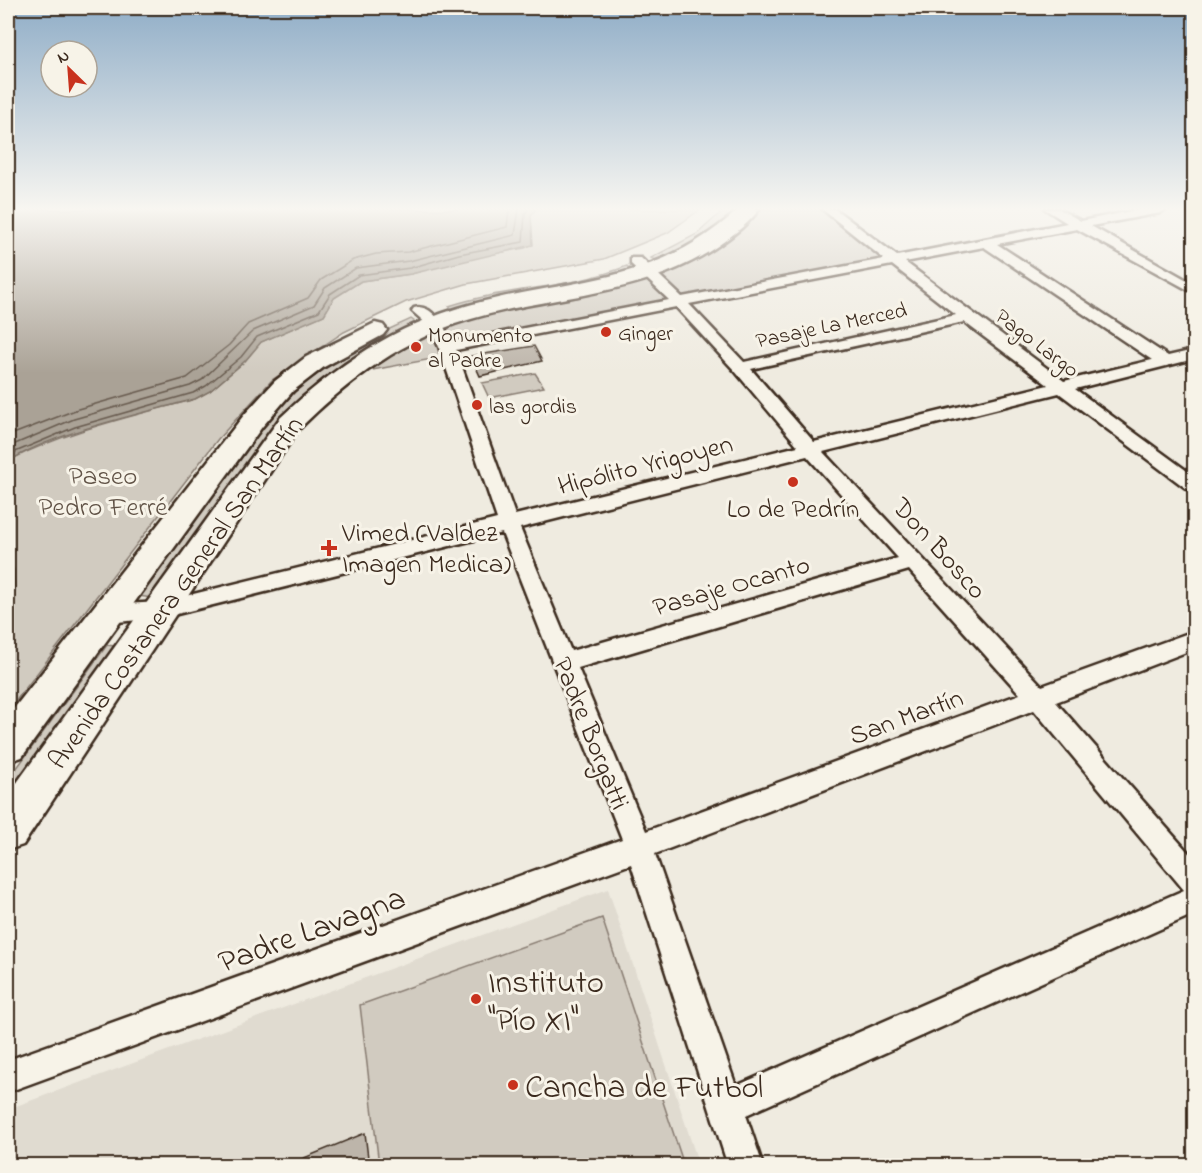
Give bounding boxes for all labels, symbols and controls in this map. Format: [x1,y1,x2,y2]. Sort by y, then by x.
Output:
north arrow [39,39,99,99]
text: N [54,44,74,70]
street label: Pasaje La Merced [753,295,910,359]
street label: Pago Largo [987,302,1085,388]
place label: Ginger [618,319,673,352]
place label: Monumento al Padre [428,321,533,378]
marker: Ginger [599,325,613,339]
marker: Monumento al Padre [409,340,423,354]
place label: las gordis [489,392,577,425]
marker: las gordis [470,398,484,412]
street label: Avenida Costanera General San Martín [40,409,314,778]
street label: Hipólito Yrigoyen [554,426,737,507]
park label: Paseo Pedro Ferré [39,458,168,528]
marker: Lo de Pedrín [786,475,800,489]
street label: Don Bosco [881,489,995,610]
place label: Lo de Pedrín [727,491,859,530]
place label: Vimed (Valdez Imagen Medica) [341,515,511,585]
marker: Vimed (Valdez Imagen Medica) [320,539,338,557]
street label: Pasaje Ocanto [648,546,815,628]
street label: Padre Borgatti [541,652,638,816]
street label: San Martín [844,680,969,757]
street label: Padre Lavagna [212,876,413,988]
place label: Instituto "Pío XI" [488,960,604,1046]
marker: Instituto "Pío XI" [469,992,483,1006]
place label: Cancha de Futbol [525,1065,763,1113]
marker: Cancha de Futbol [506,1078,520,1092]

